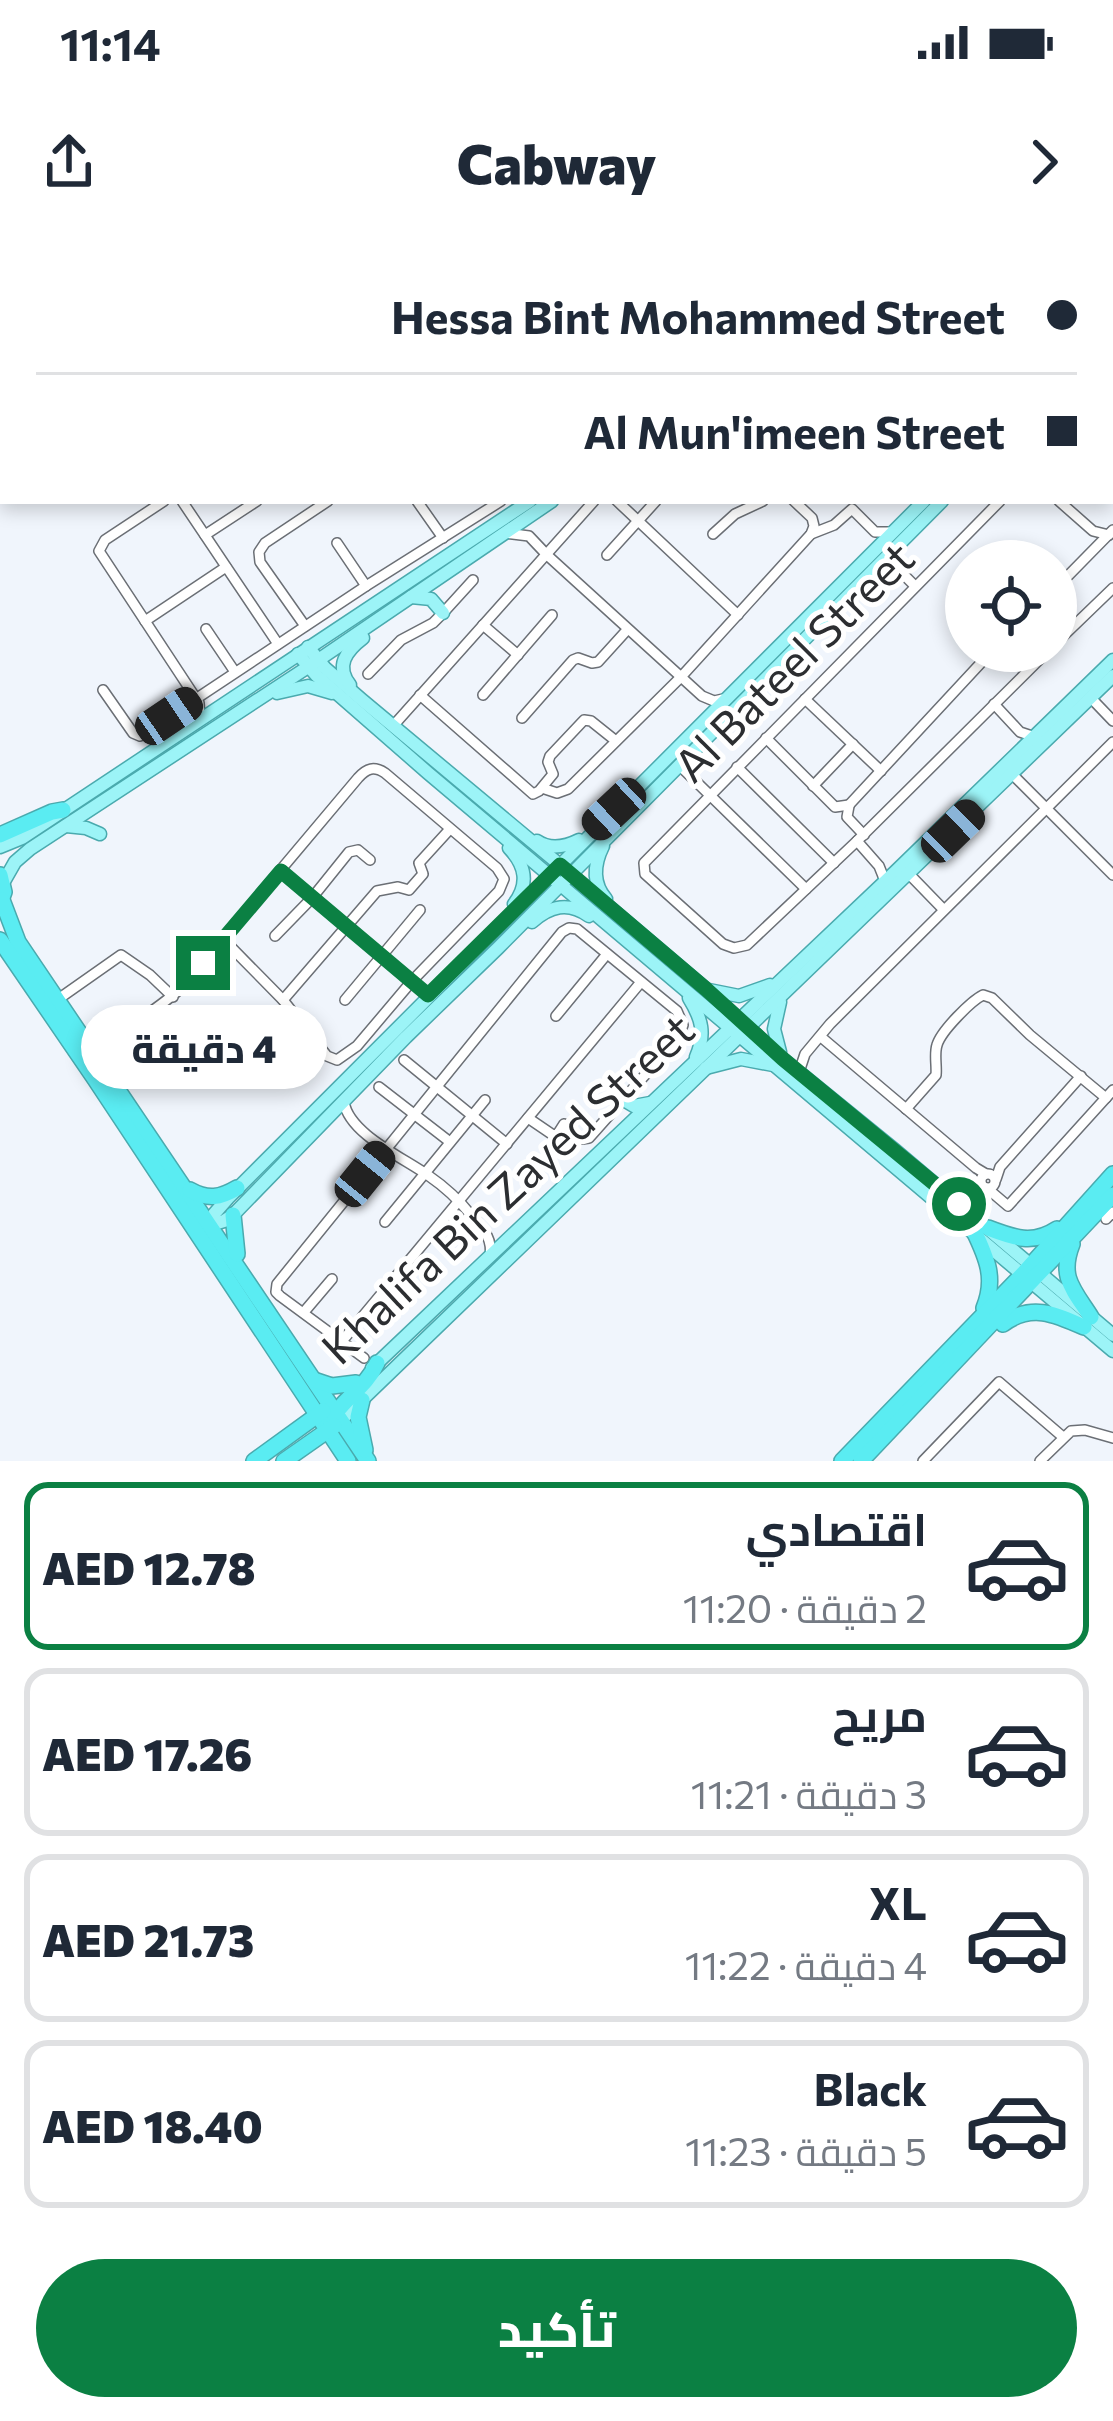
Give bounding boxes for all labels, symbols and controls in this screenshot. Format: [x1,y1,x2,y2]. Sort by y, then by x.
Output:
text: 11:14 [60,15,161,70]
icon: share [36,129,102,195]
text: Cabway [457,129,656,195]
icon: forward [1011,129,1077,195]
text: Hessa Bint Mohammed Street [391,288,1005,343]
text: Al Mun'imeen Street [583,403,1005,458]
street label: Al Bateel Street [661,529,924,792]
map controls [945,540,1077,672]
button: locate [945,540,1077,672]
car [129,681,209,751]
car [575,771,653,847]
car [915,793,991,869]
route end [176,936,230,990]
street label: Khalifa Bin Zayed Street [309,1001,704,1374]
callout: 4 دقيقة [80,1005,326,1089]
text: 4 دقيقة [132,1023,276,1071]
car [328,1135,402,1213]
route start [932,1177,986,1231]
text: اقتصادي [746,1500,927,1555]
icon: car [963,1512,1071,1620]
text: AED 12.78 [42,1539,256,1594]
text: 2 دقيقة · 11:20 [683,1583,927,1631]
text: مريح [832,1686,927,1741]
icon: car [963,1698,1071,1806]
text: AED 17.26 [42,1725,252,1780]
text: 3 دقيقة · 11:21 [691,1769,927,1817]
text: XL [869,1874,927,1929]
icon: car [963,1884,1071,1992]
text: AED 21.73 [42,1911,254,1966]
text: 4 دقيقة · 11:22 [685,1940,927,1988]
text: Black [814,2060,927,2115]
icon: car [963,2070,1071,2178]
text: AED 18.40 [42,2097,263,2152]
text: 5 دقيقة · 11:23 [685,2126,927,2174]
button: تأكيد [36,2259,1077,2397]

